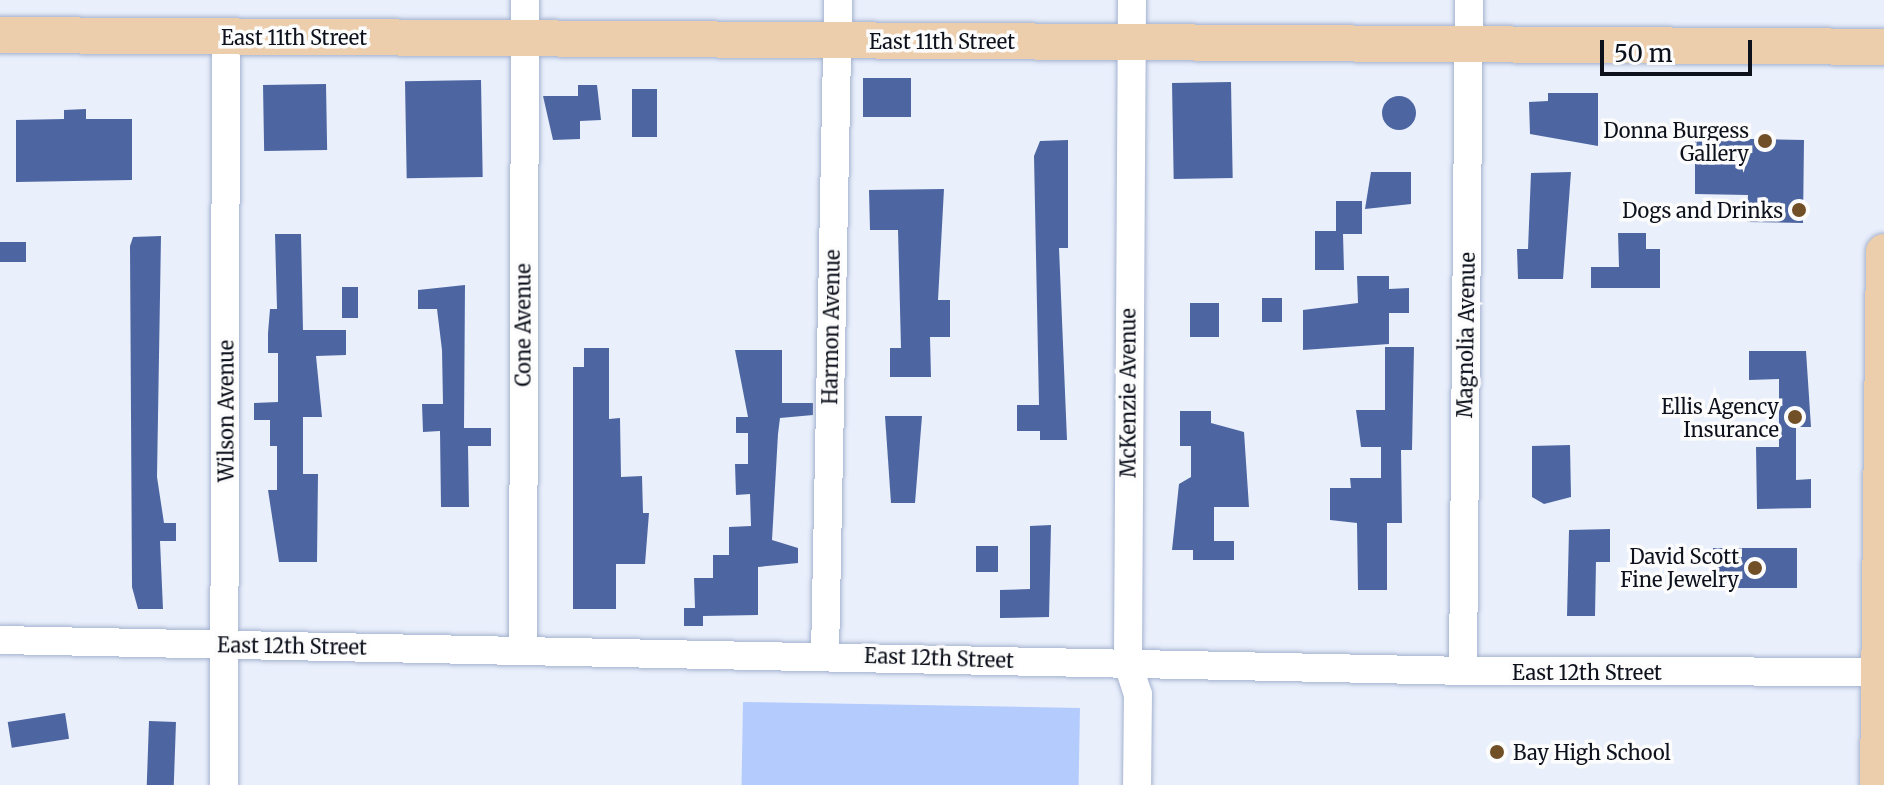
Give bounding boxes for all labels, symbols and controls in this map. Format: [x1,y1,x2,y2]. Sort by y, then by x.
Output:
scale bar [1604,24,1756,74]
street label: East 11th Street [221,25,367,49]
street label: East 11th Street [869,29,1015,53]
text: 50 m [1614,38,1673,69]
place label: Donna Burgess Gallery [1603,118,1749,165]
marker: Donna Burgess Gallery [1756,132,1774,150]
place label: Dogs and Drinks [1622,198,1783,222]
marker: Dogs and Drinks [1790,201,1808,219]
street label: Harmon Avenue [818,249,844,405]
street label: Magnolia Avenue [1453,252,1479,418]
street label: Cone Avenue [511,263,535,387]
street label: McKenzie Avenue [1116,308,1140,478]
street label: Wilson Avenue [214,340,238,482]
place label: Ellis Agency Insurance [1661,394,1779,441]
marker: Ellis Agency Insurance [1786,408,1804,426]
place label: David Scott Fine Jewelry [1620,544,1739,591]
marker: David Scott Fine Jewelry [1746,559,1764,577]
street label: East 12th Street [217,633,367,659]
street label: East 12th Street [864,643,1014,673]
street label: East 12th Street [1512,660,1662,684]
place label: Bay High School [1513,740,1671,764]
marker: Bay High School [1488,743,1506,761]

